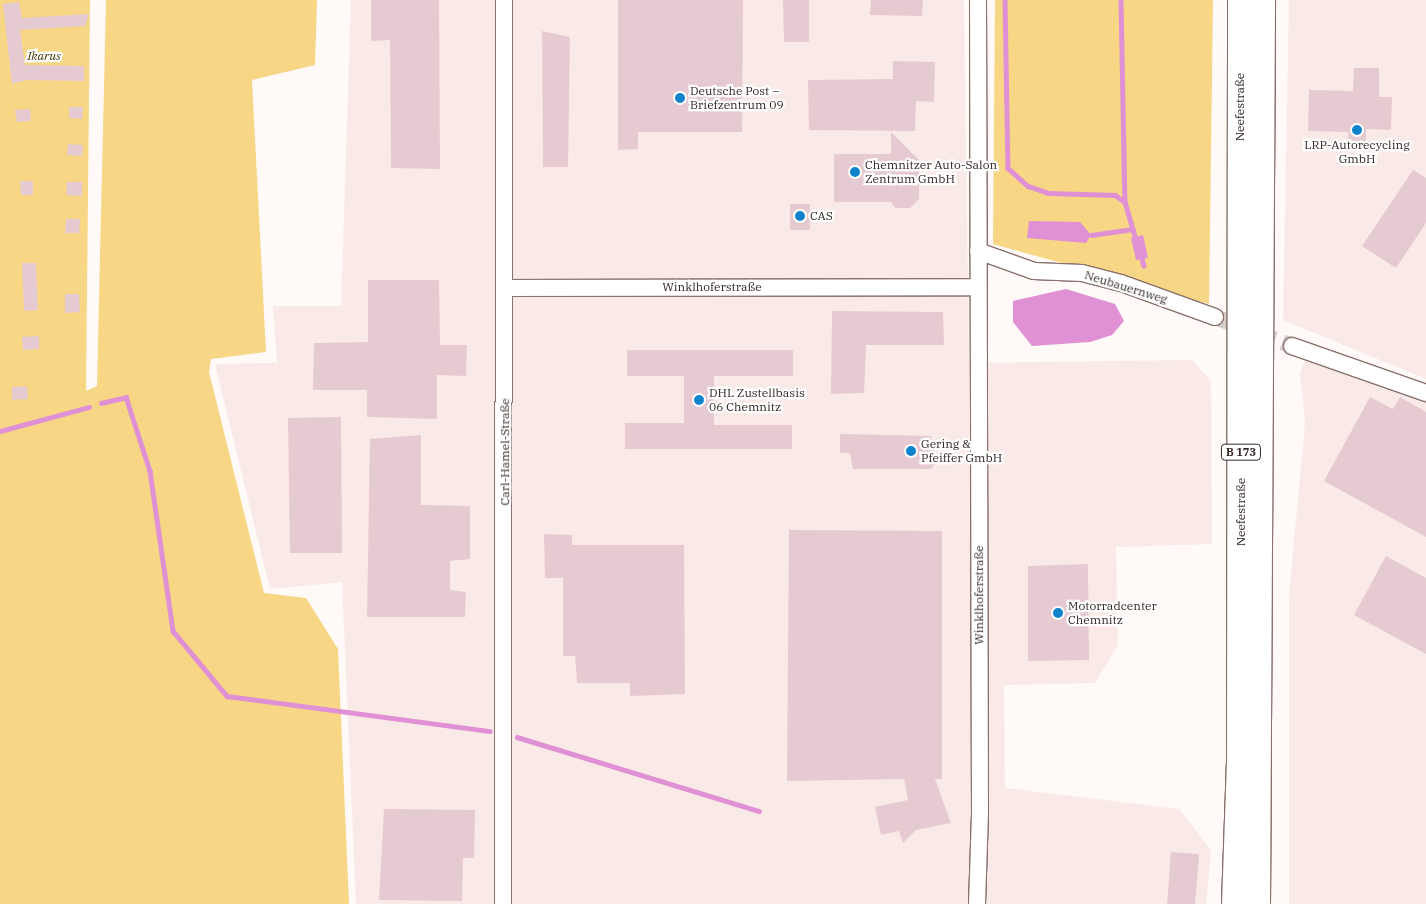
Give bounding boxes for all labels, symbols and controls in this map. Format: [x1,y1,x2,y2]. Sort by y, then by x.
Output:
park label: Ikarus [27,49,61,63]
street label: Neefestraße [1233,73,1247,141]
place label: Deutsche Post – Briefzentrum 09 [690,84,784,112]
marker: Deutsche Post – Briefzentrum 09 [674,92,686,104]
marker: LRP-Autorecycling GmbH [1351,124,1363,136]
place label: LRP-Autorecycling GmbH [1304,138,1410,166]
place label: Chemnitzer Auto-Salon Zentrum GmbH [865,158,997,186]
marker: Chemnitzer Auto-Salon Zentrum GmbH [849,166,861,178]
place label: CAS [810,209,833,223]
marker: CAS [794,210,806,222]
street label: Neubauernweg [1083,268,1169,306]
street label: Winklhoferstraße [662,280,762,294]
place label: DHL Zustellbasis 06 Chemnitz [709,386,805,414]
marker: DHL Zustellbasis 06 Chemnitz [693,394,705,406]
street label: Carl-Hamel-Straße [498,398,512,506]
place label: Gering & Pfeiffer GmbH [921,437,1002,465]
road number: B 173 [1220,444,1262,461]
marker: Gering & Pfeiffer GmbH [905,445,917,457]
street label: Neefestraße [1234,478,1248,546]
street label: Winklhoferstraße [972,545,986,645]
place label: Motorradcenter Chemnitz [1068,599,1157,627]
marker: Motorradcenter Chemnitz [1052,607,1064,619]

